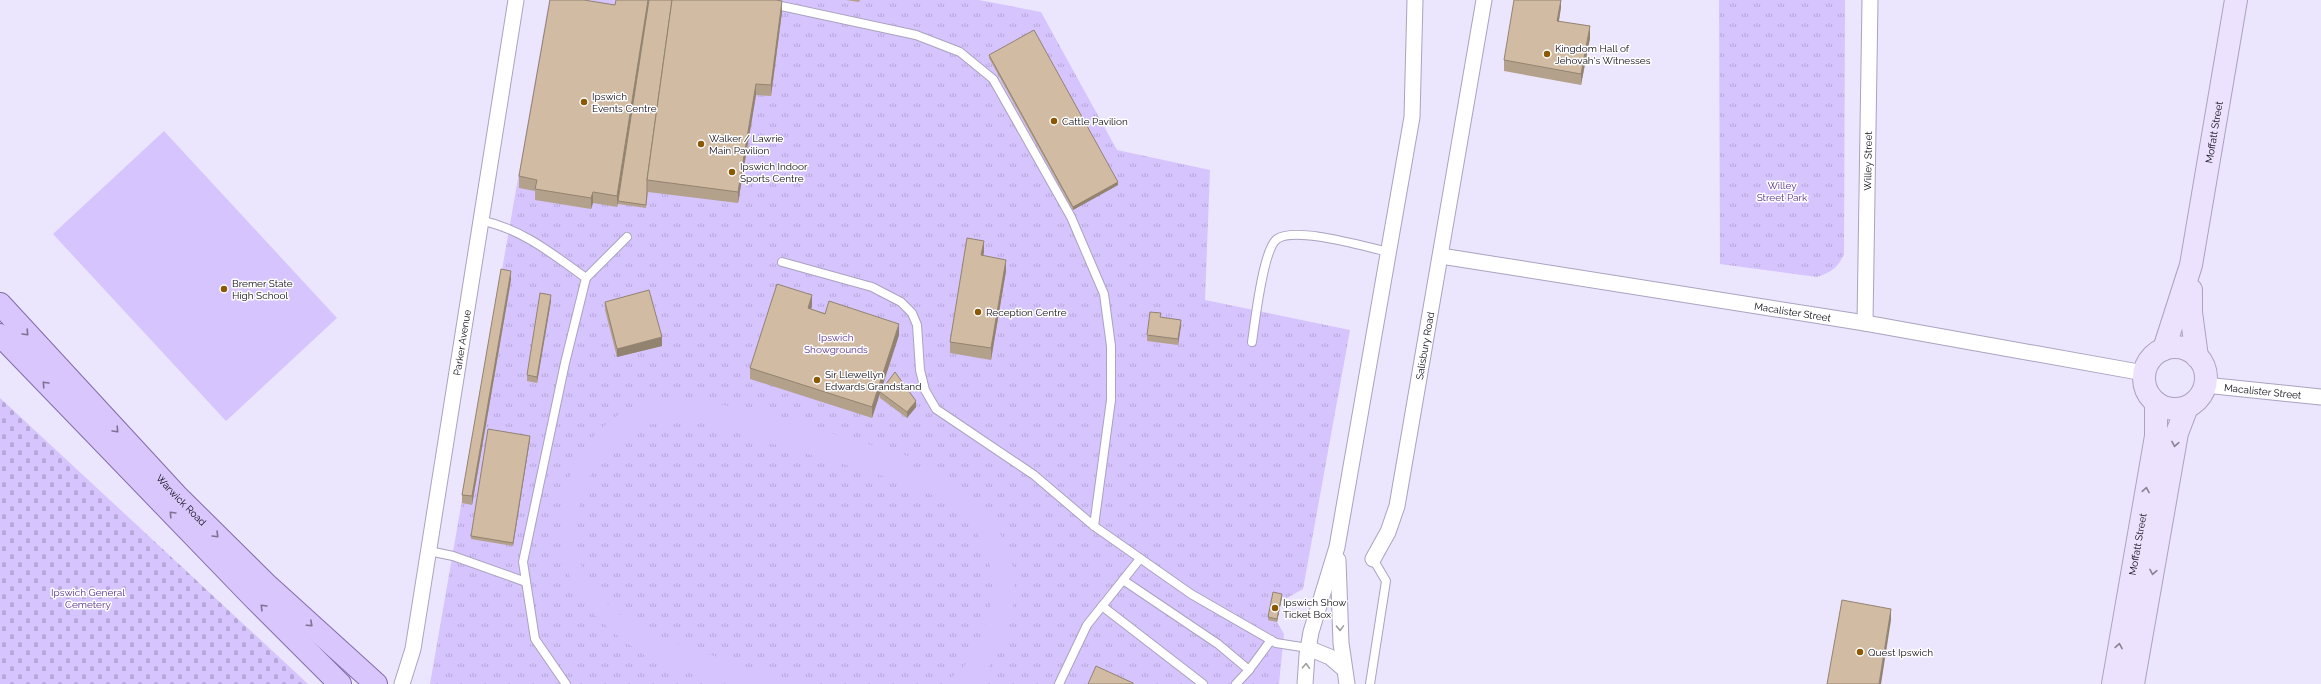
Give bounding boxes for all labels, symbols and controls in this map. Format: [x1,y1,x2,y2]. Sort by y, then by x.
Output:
place label: Kingdom Hall of Jehovah's Witnesses [1555,43,1651,66]
marker: Kingdom Hall of Jehovah's Witnesses [1542,49,1552,59]
place label: Ipswich Events Centre [592,91,657,114]
marker: Ipswich Events Centre [579,97,589,107]
street label: Moffatt Street [2203,100,2224,164]
marker: Cattle Pavilion [1049,116,1059,126]
place label: Cattle Pavilion [1062,116,1128,127]
street label: Willey Street [1862,131,1873,191]
place label: Walker / Lawrie Main Pavilion [709,133,783,156]
marker: Walker / Lawrie Main Pavilion [696,139,706,149]
place label: Ipswich Indoor Sports Centre [740,161,808,184]
marker: Ipswich Indoor Sports Centre [727,167,737,177]
park label: Willey Street Park [1757,180,1808,203]
place label: Bremer State High School [232,278,293,301]
marker: Bremer State High School [219,284,229,294]
street label: Macalister Street [1753,300,1832,323]
marker: Reception Centre [973,307,983,317]
place label: Reception Centre [986,307,1067,318]
street label: Parker Avenue [451,309,472,376]
street label: Salisbury Road [1413,311,1436,381]
one-way arrow [22,328,29,336]
park label: Ipswich Showgrounds [804,332,868,355]
place label: Sir Llewellyn Edwards Grandstand [825,369,921,392]
marker: Sir Llewellyn Edwards Grandstand [812,375,822,385]
one-way arrow [43,381,50,389]
street label: Macalister Street [2224,382,2303,401]
one-way arrow [112,426,119,433]
one-way arrow [2172,441,2180,447]
street label: Warwick Road [154,472,209,527]
one-way arrow [2142,487,2150,493]
one-way arrow [169,511,177,519]
street label: Moffatt Street [2126,512,2148,576]
one-way arrow [211,530,219,537]
one-way arrow [2149,569,2158,575]
park label: Ipswich General Cemetery [51,587,125,610]
place label: Ipswich Show Ticket Box [1283,597,1346,620]
marker: Ipswich Show Ticket Box [1270,603,1280,613]
one-way arrow [260,604,268,612]
one-way arrow [305,619,313,627]
one-way arrow [1336,625,1344,631]
one-way arrow [2114,642,2123,649]
marker: Quest Ipswich [1855,647,1865,657]
place label: Quest Ipswich [1868,647,1933,658]
one-way arrow [1302,663,1311,669]

